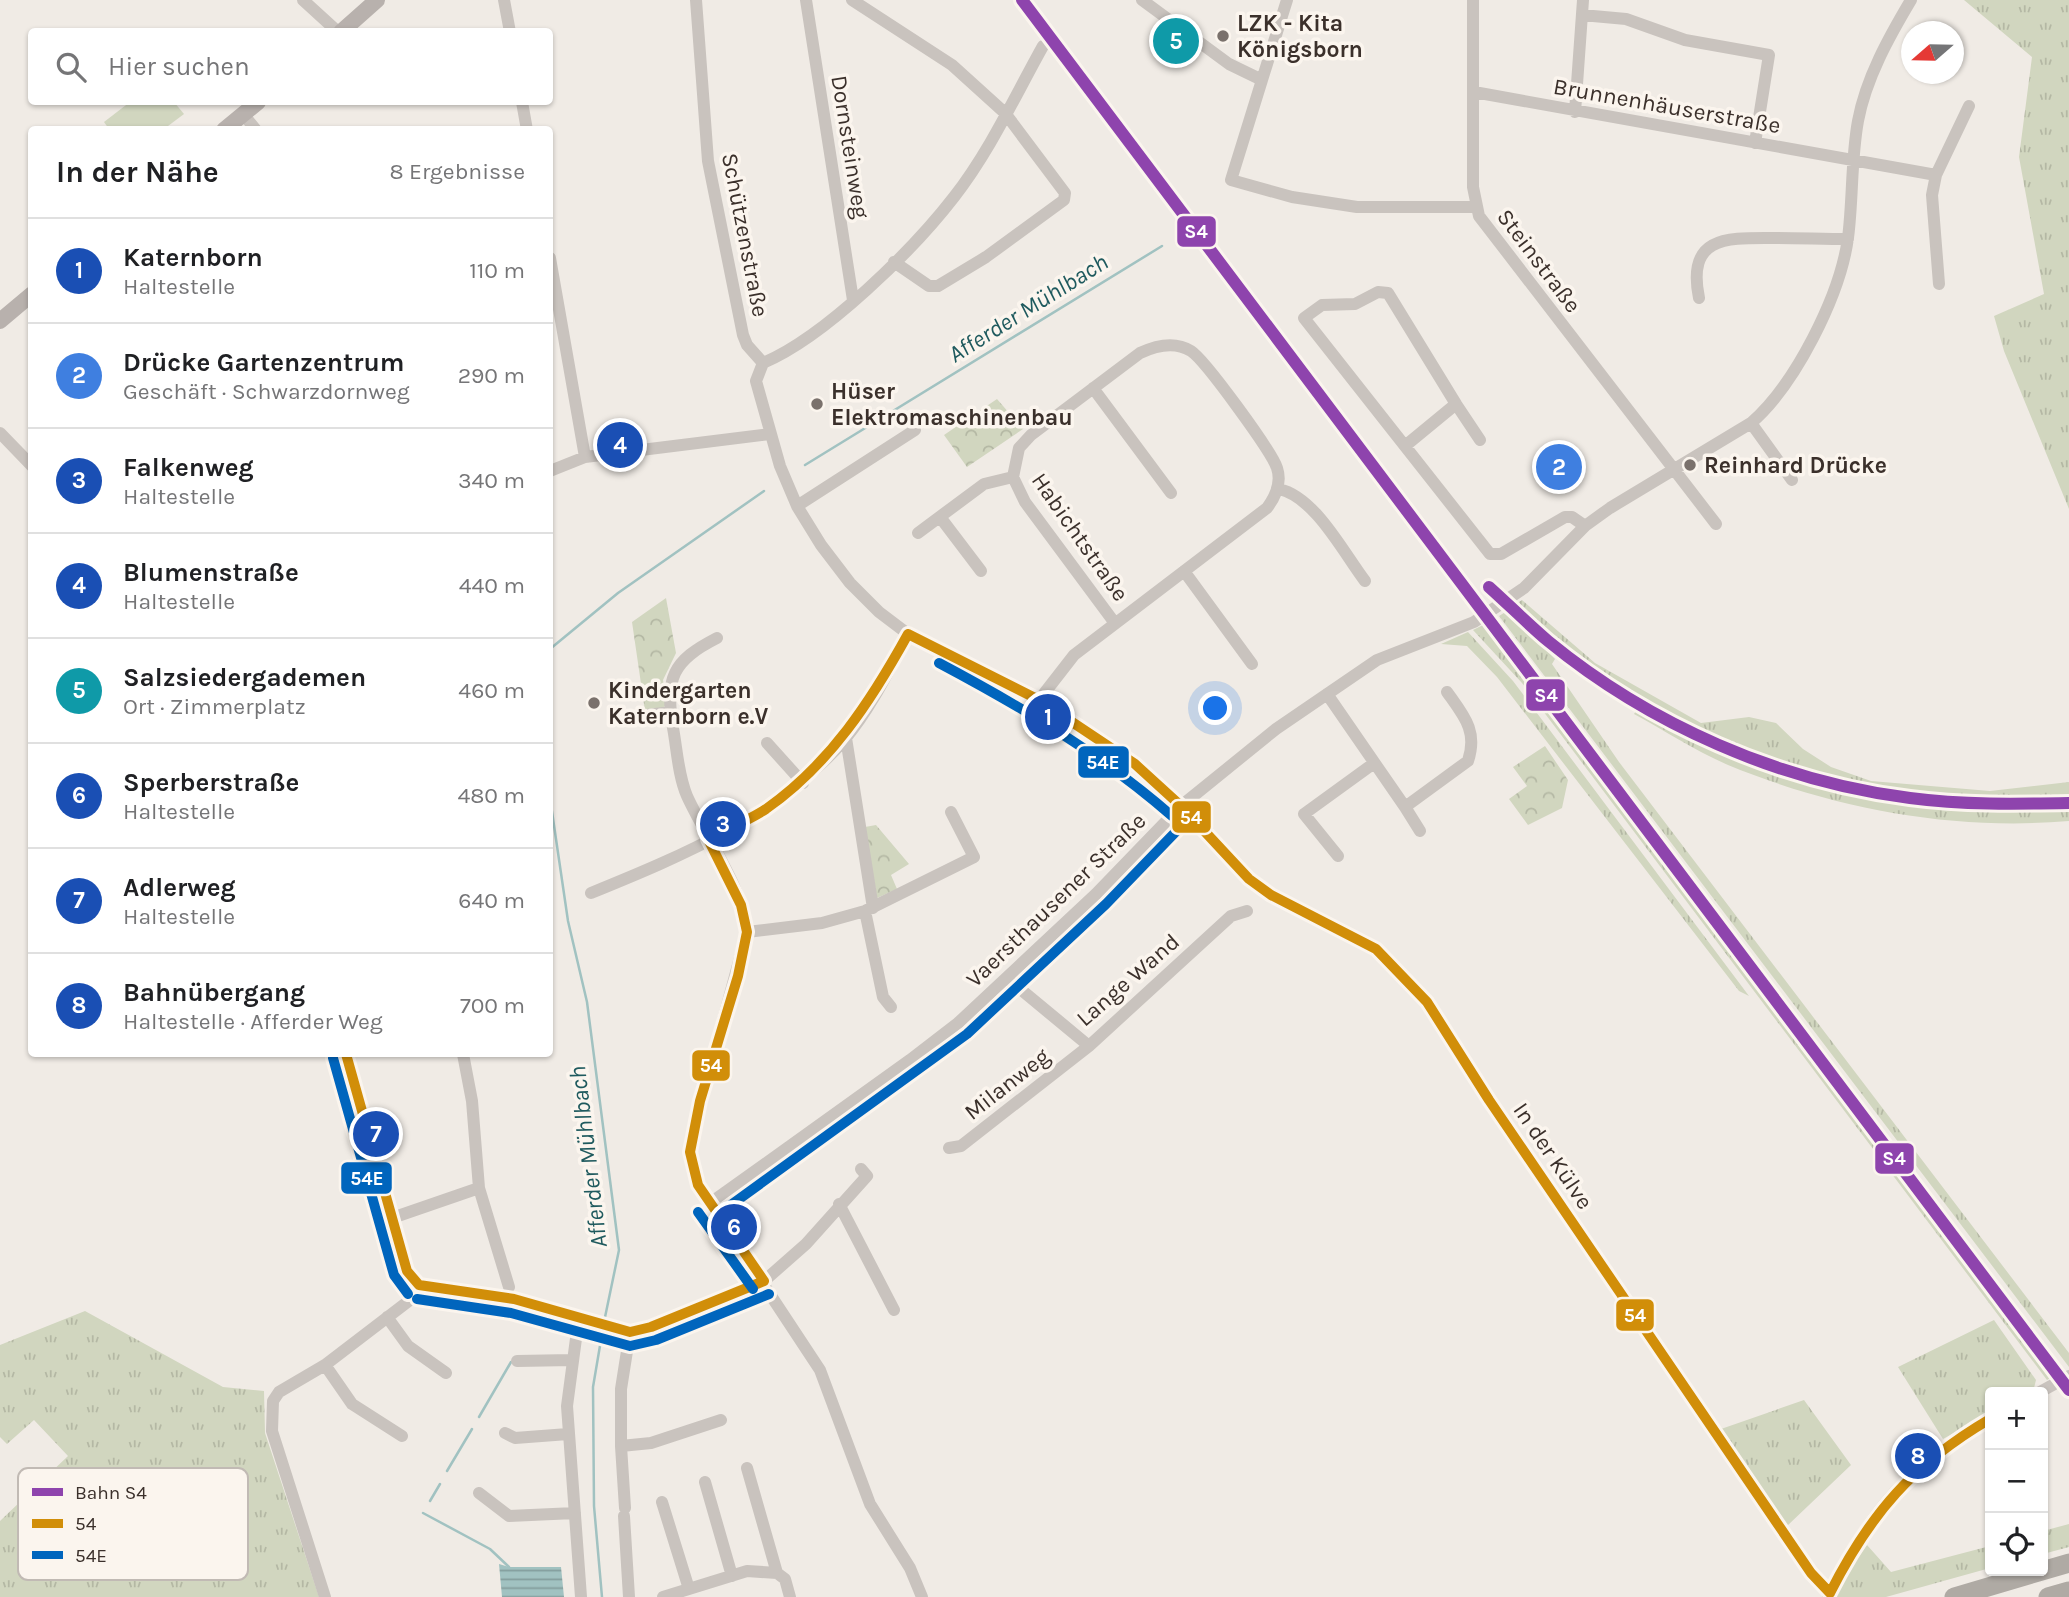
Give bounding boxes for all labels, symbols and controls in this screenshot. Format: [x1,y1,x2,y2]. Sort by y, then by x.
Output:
place label: LZK - Kita Königsborn [1237,10,1363,63]
pin: 5 [1153,15,1199,67]
north arrow [1901,21,1964,84]
search box [28,28,553,105]
marker: LZK - Kita Königsborn [1215,28,1231,44]
icon: search [52,48,90,86]
text: Hier suchen [108,51,250,82]
street label: Dornsteinweg [825,73,875,221]
street label: Brunnenhäuserstraße [1551,73,1783,139]
street label: Schützenstraße [716,151,774,319]
text: In der Nähe [56,154,219,190]
text: 8 Ergebnisse [389,158,525,185]
street label: Steinstraße [1491,204,1587,318]
line badge: S4 [1176,215,1217,248]
text: S4 [1184,221,1208,243]
text: Katernborn [123,242,263,273]
water label: Afferder Mühlbach [943,248,1113,368]
text: 1 [75,257,83,284]
text: 110 m [469,257,525,284]
text: Haltestelle [123,273,235,300]
text: Drücke Gartenzentrum [123,347,404,378]
text: 2 [72,362,86,389]
text: 290 m [458,362,525,389]
text: Geschäft · Schwarzdornweg [123,378,410,405]
place label: Hüser Elektromaschinenbau [831,378,1073,431]
marker: Hüser Elektromaschinenbau [809,396,825,412]
pin: 4 [597,419,643,471]
pin: 2 [1536,441,1582,493]
text: Falkenweg [123,452,254,483]
place label: Reinhard Drücke [1704,452,1887,479]
marker: Reinhard Drücke [1682,457,1698,473]
text: 3 [72,467,86,494]
text: 340 m [458,467,525,494]
street label: Habichtstraße [1026,468,1134,606]
text: Haltestelle [123,483,235,510]
text: Blumenstraße [123,557,299,588]
text: 4 [72,572,86,599]
text: 440 m [459,572,525,599]
text: Haltestelle [123,588,235,615]
text: Salzsiedergademen [123,662,366,693]
text: 5 [72,677,86,704]
text: 460 m [458,677,525,704]
place label: Kindergarten Katernborn e.V [608,677,769,730]
line badge: S4 [1525,678,1566,712]
text: S4 [1534,685,1558,707]
pin: 1 [1025,691,1071,743]
your location [1198,691,1232,725]
text: Ort · Zimmerplatz [123,693,306,720]
marker: Kindergarten Katernborn e.V [586,695,602,711]
line badge: 54E [1077,745,1130,779]
text: 54E [1086,752,1120,774]
text: Sperberstraße [123,767,299,798]
text: 6 [72,782,86,809]
text: 480 m [457,782,525,809]
text: Haltestelle [123,798,235,825]
pin: 3 [700,798,746,850]
line badge: 54 [1171,800,1212,834]
street label: Vaersthausener Straße [961,807,1151,993]
text: 54 [1180,807,1203,829]
text: Adlerweg [123,872,236,903]
text: 7 [73,887,85,914]
text: 640 m [458,887,525,914]
text: Haltestelle [123,903,235,930]
street label: Lange Wand [1071,928,1185,1032]
text: Bahnübergang [123,977,305,1008]
text: 8 [72,992,86,1019]
text: 700 m [460,992,525,1019]
text: Haltestelle · Afferder Weg [123,1008,383,1035]
street label: Milanweg [959,1042,1055,1126]
line badge: 54 [691,1049,731,1082]
text: 54 [700,1055,723,1077]
water label: Afferder Mühlbach [563,1064,613,1250]
street label: In der Külve [1507,1098,1599,1214]
pin: 7 [353,1108,399,1160]
line badge: S4 [1874,1142,1915,1175]
text: S4 [1882,1148,1906,1170]
line badge: 54E [340,1161,393,1195]
text: 54E [350,1168,384,1190]
pin: 6 [711,1201,757,1253]
line badge: 54 [1615,1298,1655,1332]
text: 54 [1624,1305,1647,1327]
map controls [1985,1387,2048,1576]
button: + [1985,1387,2048,1450]
pin: 8 [1895,1430,1941,1482]
button: − [1985,1450,2048,1513]
legend [18,1468,248,1580]
text: Bahn S4 [75,1482,147,1504]
text: 54 [75,1513,97,1535]
button: locate [1985,1513,2048,1576]
text: 54E [75,1545,107,1567]

